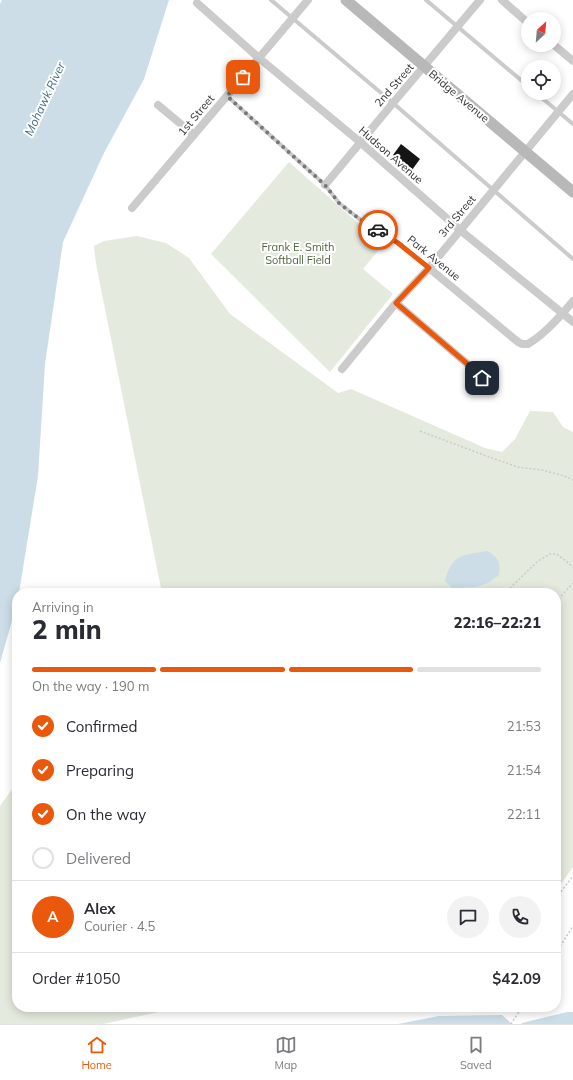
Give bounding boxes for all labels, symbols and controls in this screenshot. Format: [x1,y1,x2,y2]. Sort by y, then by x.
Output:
north arrow [521,12,561,52]
map controls [521,12,561,100]
water label: Mohawk River [21,59,68,138]
pin [226,60,260,94]
street label: 2nd Street [371,60,417,110]
button: locate [521,60,561,100]
icon: bag [232,66,254,88]
street label: Bridge Avenue [426,67,492,125]
street label: 1st Street [175,92,217,138]
street label: Hudson Avenue [356,123,426,187]
street label: 3rd Street [435,192,479,240]
courier [358,210,398,250]
icon: car [367,219,389,241]
street label: Park Avenue [405,232,463,284]
park label: Frank E. Smith Softball Field [262,240,334,267]
pin [465,361,499,395]
icon: home [471,367,493,389]
text: Arriving in [32,599,94,615]
text: 2 min [32,613,102,646]
text: 22:16–22:21 [454,613,541,632]
text: On the way · 190 m [32,678,149,694]
icon: check [32,715,54,737]
text: Confirmed [66,717,137,736]
text: 21:53 [507,718,541,734]
icon: check [32,759,54,781]
text: Preparing [66,761,134,780]
text: 21:54 [507,762,541,778]
icon: check [32,803,54,825]
text: On the way [66,805,146,824]
text: 22:11 [507,806,541,822]
text: Delivered [66,849,131,868]
button: chat [447,896,489,938]
button: phone [499,896,541,938]
text: Alex [84,899,116,918]
text: A [47,907,59,926]
text: Courier · 4.5 [84,918,155,934]
text: Order #1050 [32,969,120,988]
text: $42.09 [492,969,541,988]
tab: Home [81,1034,112,1072]
tab: Map [274,1034,297,1072]
tab: Saved [460,1034,492,1072]

